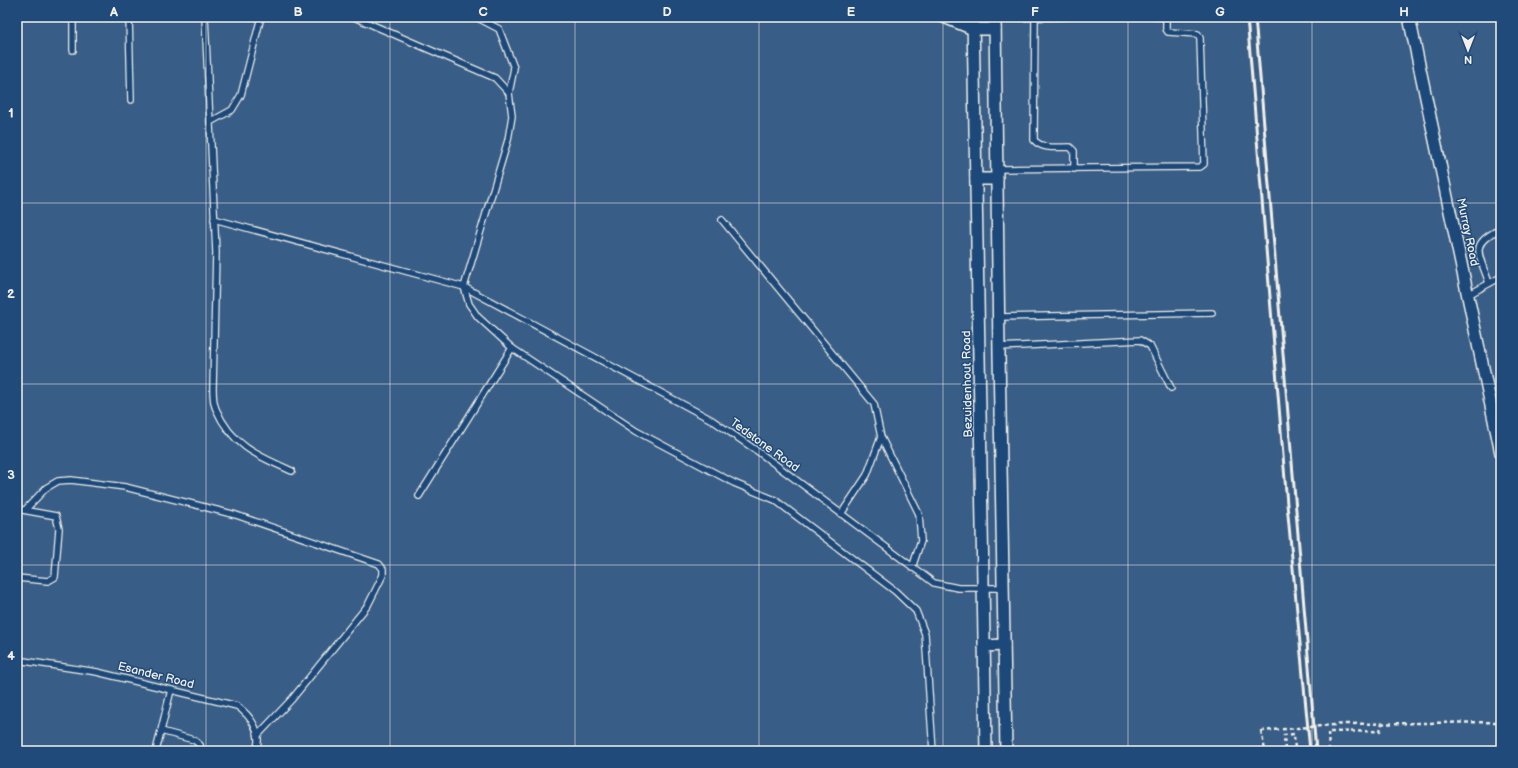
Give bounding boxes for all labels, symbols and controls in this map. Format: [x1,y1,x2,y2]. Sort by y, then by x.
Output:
text: A [109,4,118,20]
text: B [293,4,303,20]
text: C [478,4,488,20]
text: D [662,4,672,20]
text: E [847,4,856,20]
text: F [1031,4,1039,20]
text: G [1215,4,1225,20]
text: H [1399,4,1409,20]
north arrow [1448,30,1488,70]
text: N [1464,53,1472,66]
text: 1 [8,105,14,121]
street label: Murray Road [1453,197,1482,268]
text: 2 [7,286,15,302]
street label: Bezuidenhout Road [959,330,976,438]
street label: Tedstone Road [727,415,802,476]
text: 3 [7,467,15,483]
text: 4 [7,648,15,664]
street label: Esander Road [116,659,196,692]

